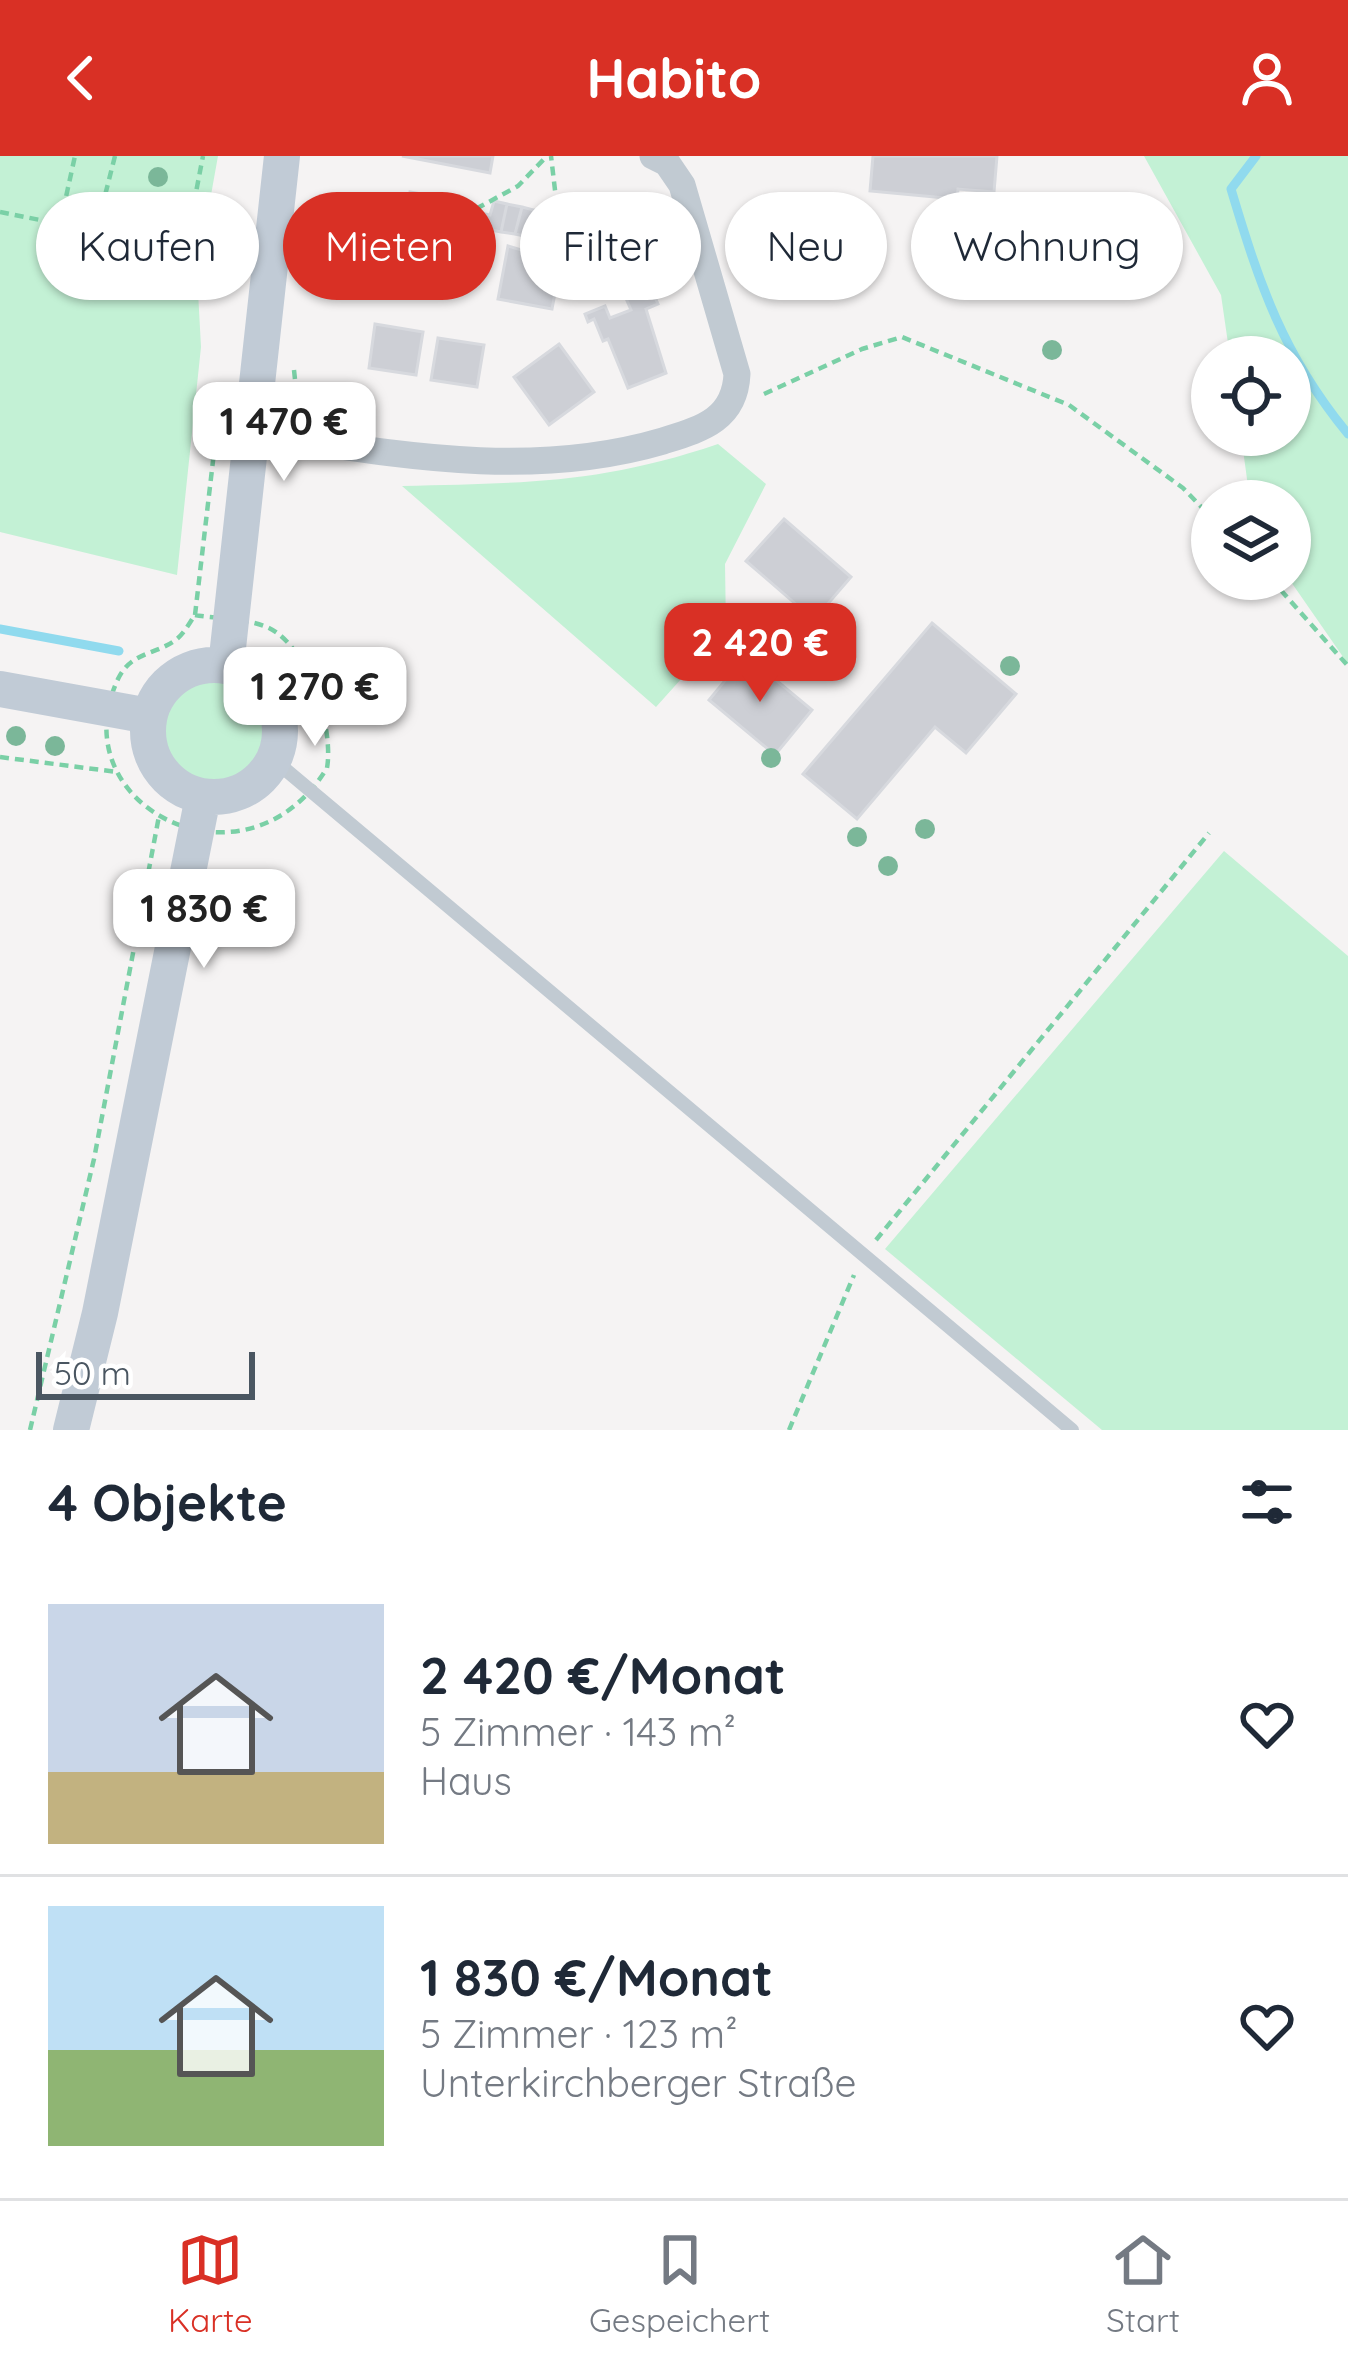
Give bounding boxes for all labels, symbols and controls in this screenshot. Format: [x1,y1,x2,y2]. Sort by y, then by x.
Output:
text: Habito [587,44,761,112]
icon: back [48,45,114,111]
icon: person [1234,45,1300,111]
chip: Kaufen [36,192,259,300]
chip: Mieten [283,192,496,300]
chip: Filter [520,192,701,300]
chip: Neu [725,192,887,300]
chip: Wohnung [911,192,1183,300]
map controls [1191,336,1311,600]
button: locate [1191,336,1311,456]
pin: 1 470 € [173,382,395,484]
text: 1 470 € [220,396,348,445]
button: layers [1191,480,1311,600]
pin: 2 420 € [649,603,871,705]
text: 2 420 € [691,617,829,666]
pin: 1 270 € [204,647,426,749]
text: 1 270 € [250,661,380,710]
pin: 1 830 € [93,869,315,971]
text: 1 830 € [140,883,268,932]
scale bar [36,1346,255,1399]
text: 50 m [54,1352,131,1393]
icon: filters [1234,1469,1300,1535]
text: 4 Objekte [48,1470,287,1534]
text: 2 420 €/Monat [420,1643,786,1707]
icon: home [144,1652,288,1796]
icon: heart [1234,1691,1300,1757]
text: 5 Zimmer · 143 m² [420,1707,736,1756]
text: Haus [420,1756,512,1805]
text: 1 830 €/Monat [420,1945,773,2009]
icon: home [144,1954,288,2098]
icon: heart [1234,1993,1300,2059]
text: 5 Zimmer · 123 m² [420,2009,738,2058]
text: Unterkirchberger Straße [420,2058,857,2107]
tab: Karte [168,2227,253,2340]
tab: Gespeichert [589,2227,770,2340]
tab: Start [1106,2227,1180,2340]

